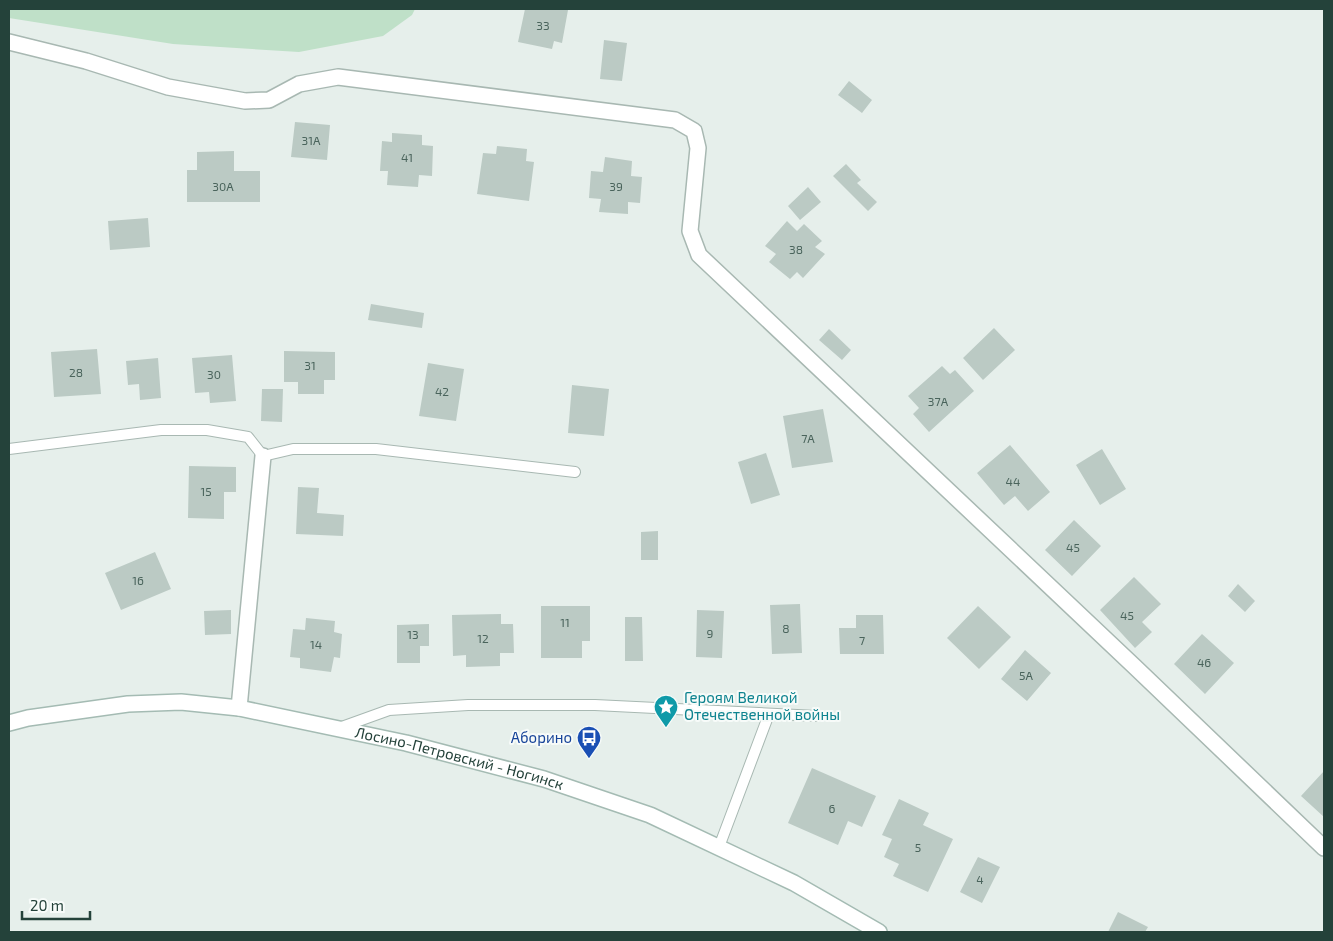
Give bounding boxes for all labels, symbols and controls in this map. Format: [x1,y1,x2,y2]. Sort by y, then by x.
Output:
house number: 33 [536,18,550,32]
house number: 31А [302,133,321,147]
house number: 41 [401,150,413,164]
house number: 30А [212,179,234,193]
house number: 39 [609,179,623,193]
house number: 38 [789,242,803,256]
house number: 31 [304,358,316,372]
house number: 28 [69,365,83,379]
house number: 30 [207,367,221,381]
house number: 42 [435,384,449,398]
house number: 37А [928,394,949,408]
house number: 7А [801,431,815,445]
house number: 44 [1006,474,1020,488]
house number: 15 [200,484,212,498]
house number: 45 [1066,540,1080,554]
house number: 16 [132,573,144,587]
house number: 45 [1120,608,1134,622]
house number: 11 [560,615,570,629]
house number: 8 [782,621,790,635]
house number: 9 [707,626,714,640]
house number: 13 [407,627,419,641]
house number: 12 [477,631,489,645]
house number: 7 [859,633,865,647]
house number: 14 [310,637,322,651]
house number: 46 [1197,655,1211,669]
house number: 5А [1019,668,1033,682]
place label: Героям Великой Отечественной войны [684,688,840,723]
place icon: Героям Великой Отечественной войны [653,694,679,728]
street label: Лосино-Петровский - Ногинск [354,723,566,793]
bus stop icon: Аборино [576,725,602,759]
place label: Аборино [511,728,572,746]
house number: 6 [829,801,836,815]
house number: 5 [915,840,921,854]
house number: 4 [976,872,984,886]
scale bar [22,888,90,920]
text: 20 m [30,896,64,914]

